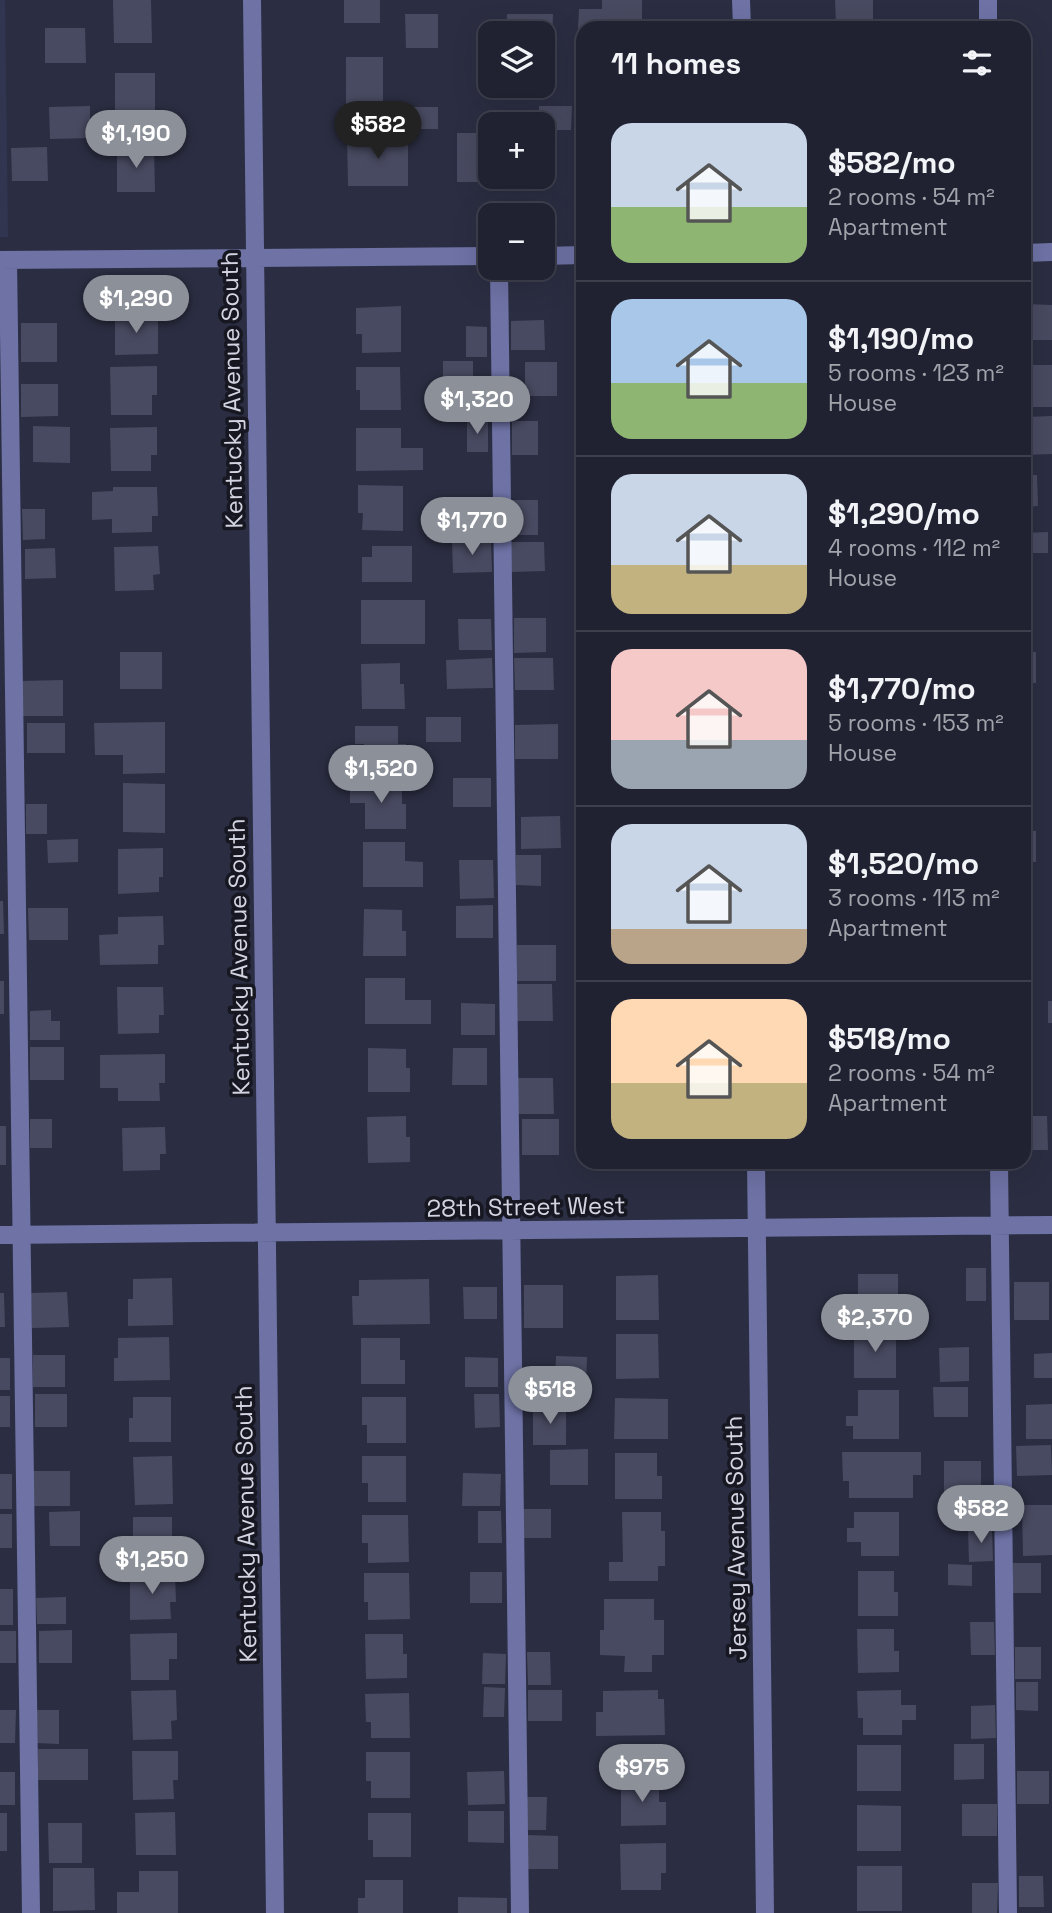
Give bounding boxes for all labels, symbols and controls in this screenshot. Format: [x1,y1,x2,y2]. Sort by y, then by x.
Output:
map controls [478,21,555,280]
button: layers [478,21,555,98]
text: 11 homes [611,44,741,83]
icon: filters [958,44,996,82]
pin: $582 [337,102,419,161]
text: $582 [350,109,406,139]
pin: $1,190 [79,110,193,170]
button: + [478,112,555,189]
text: $1,190 [101,118,171,148]
text: $582/mo [828,143,956,182]
icon: home [667,151,751,235]
text: 2 rooms · 54 m² [828,182,995,212]
button: − [478,203,555,280]
text: Apartment [828,212,948,242]
street label: Kentucky Avenue South [214,251,249,529]
pin: $1,290 [79,276,193,335]
text: $1,290 [99,283,173,313]
text: $1,190/mo [828,319,974,358]
icon: home [667,327,751,411]
text: 5 rooms · 123 m² [828,358,1004,388]
pin: $1,320 [420,376,534,436]
text: $1,320 [440,384,514,414]
text: House [828,388,897,418]
text: $1,290/mo [828,494,980,533]
pin: $1,770 [415,498,529,557]
icon: home [667,502,751,586]
text: $1,770 [437,505,507,535]
text: 4 rooms · 112 m² [828,533,1000,563]
text: House [828,563,897,593]
text: $1,770/mo [828,669,976,708]
icon: home [667,677,751,761]
text: 5 rooms · 153 m² [828,708,1004,738]
text: House [828,738,897,768]
pin: $1,520 [324,746,438,805]
text: $1,520 [344,753,418,783]
street label: Kentucky Avenue South [221,818,256,1096]
text: $1,520/mo [828,844,979,883]
icon: home [667,852,751,936]
text: 3 rooms · 113 m² [828,883,1000,913]
text: Apartment [828,913,948,943]
text: $518/mo [828,1019,951,1058]
icon: home [667,1027,751,1111]
text: 2 rooms · 54 m² [828,1058,995,1088]
text: Apartment [828,1088,948,1118]
street label: 28th Street West [426,1189,626,1224]
pin: $2,370 [818,1294,932,1354]
text: $2,370 [837,1302,913,1332]
pin: $518 [509,1366,591,1426]
text: $518 [524,1374,576,1404]
street label: Kentucky Avenue South [228,1385,263,1663]
street label: Jersey Avenue South [718,1415,753,1661]
pin: $582 [940,1486,1022,1545]
text: $582 [953,1493,1009,1523]
pin: $1,250 [95,1536,209,1596]
text: $1,250 [115,1544,189,1574]
pin: $975 [601,1744,683,1804]
text: $975 [615,1752,669,1782]

